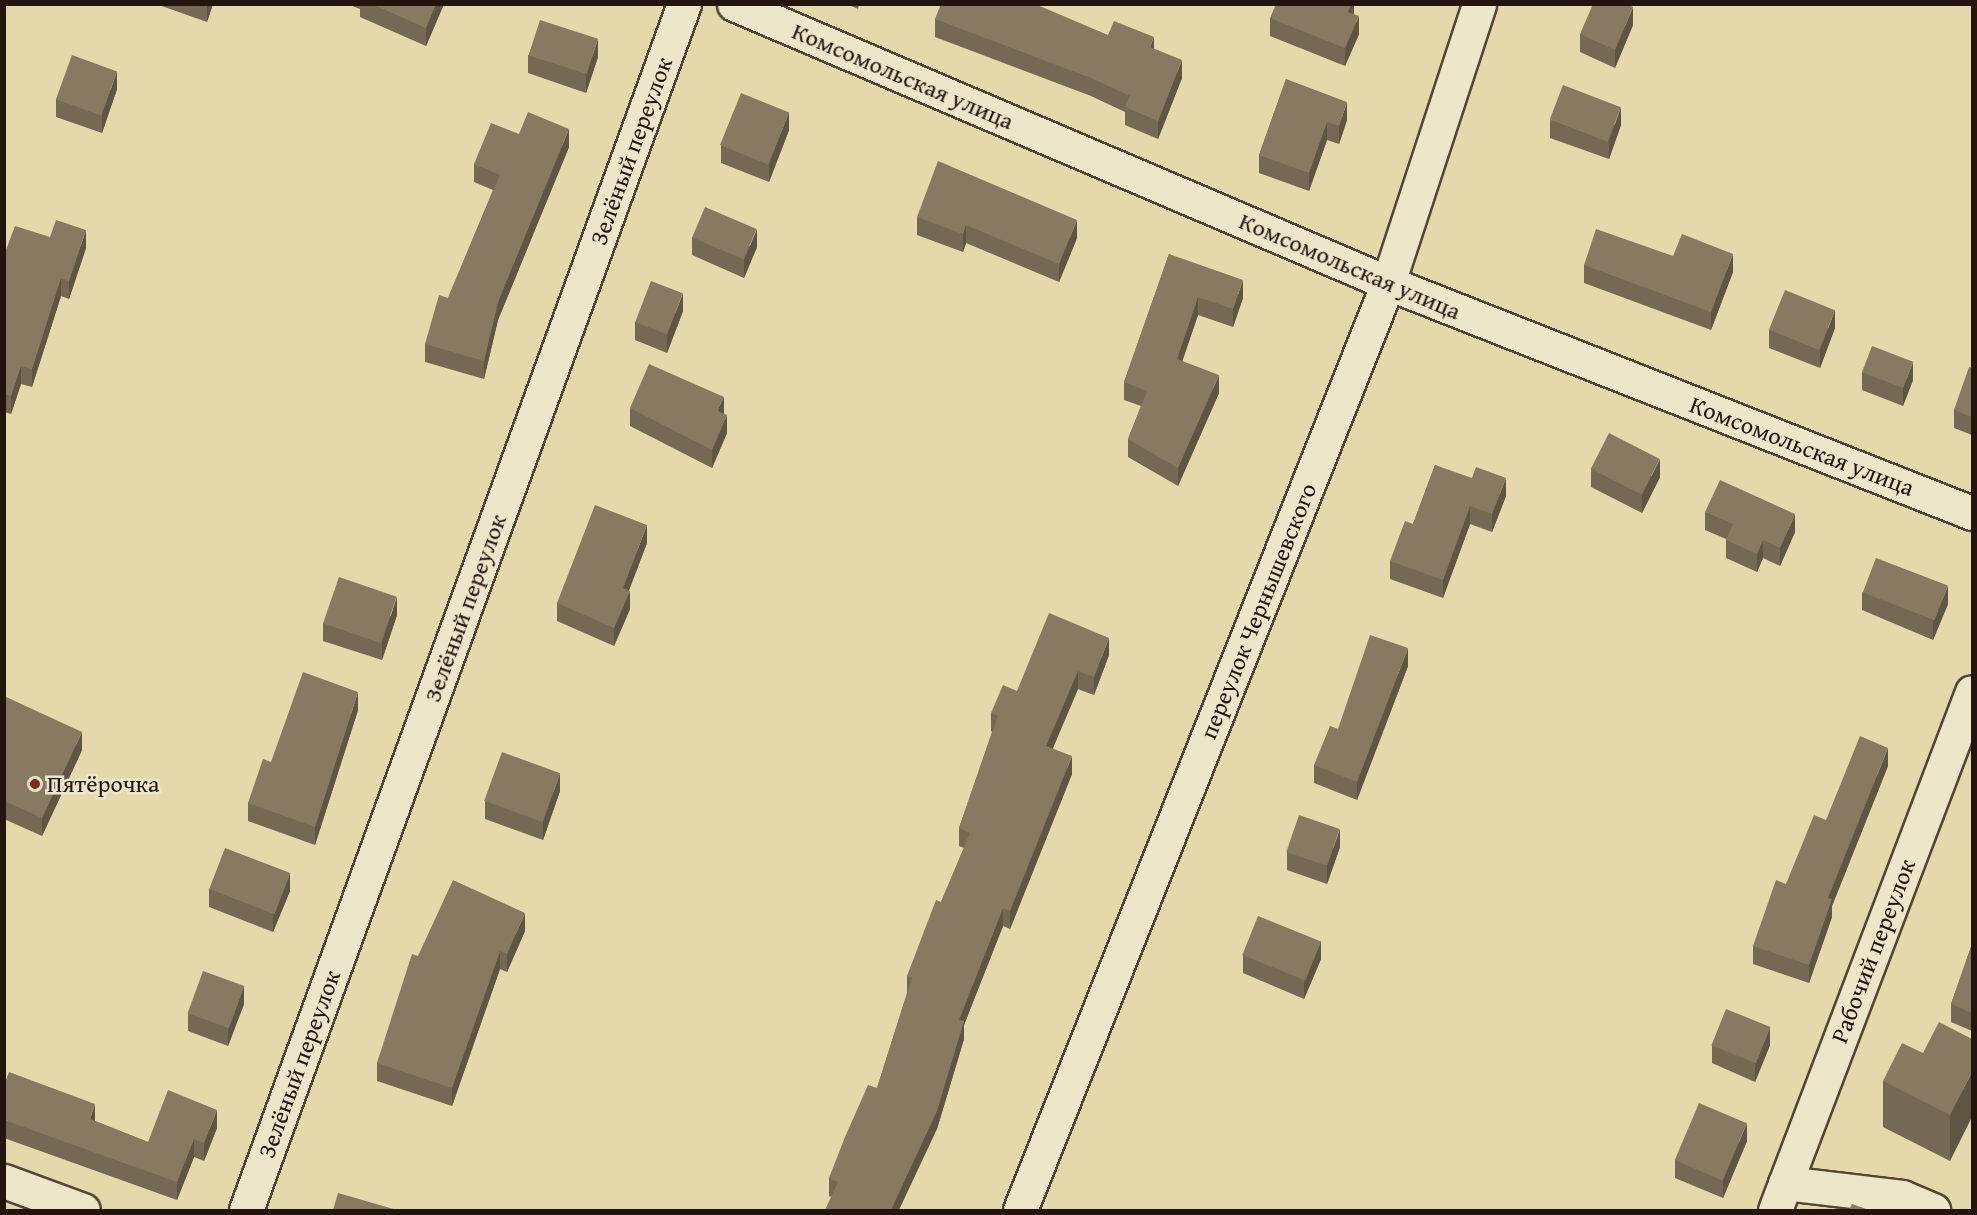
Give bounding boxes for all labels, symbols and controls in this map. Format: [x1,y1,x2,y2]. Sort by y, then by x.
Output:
street label: Комсомольская улица [788,16,1018,136]
street label: Зелёный переулок [584,53,678,249]
street label: Комсомольская улица [1235,206,1465,326]
street label: Комсомольская улица [1686,390,1918,502]
street label: переулок Чернышевского [1193,479,1323,743]
street label: Зелёный переулок [418,510,512,706]
place label: Пятёрочка [47,770,160,798]
marker: Пятёрочка [28,777,42,791]
street label: Рабочий переулок [1825,855,1921,1047]
street label: Зелёный переулок [252,966,346,1162]

